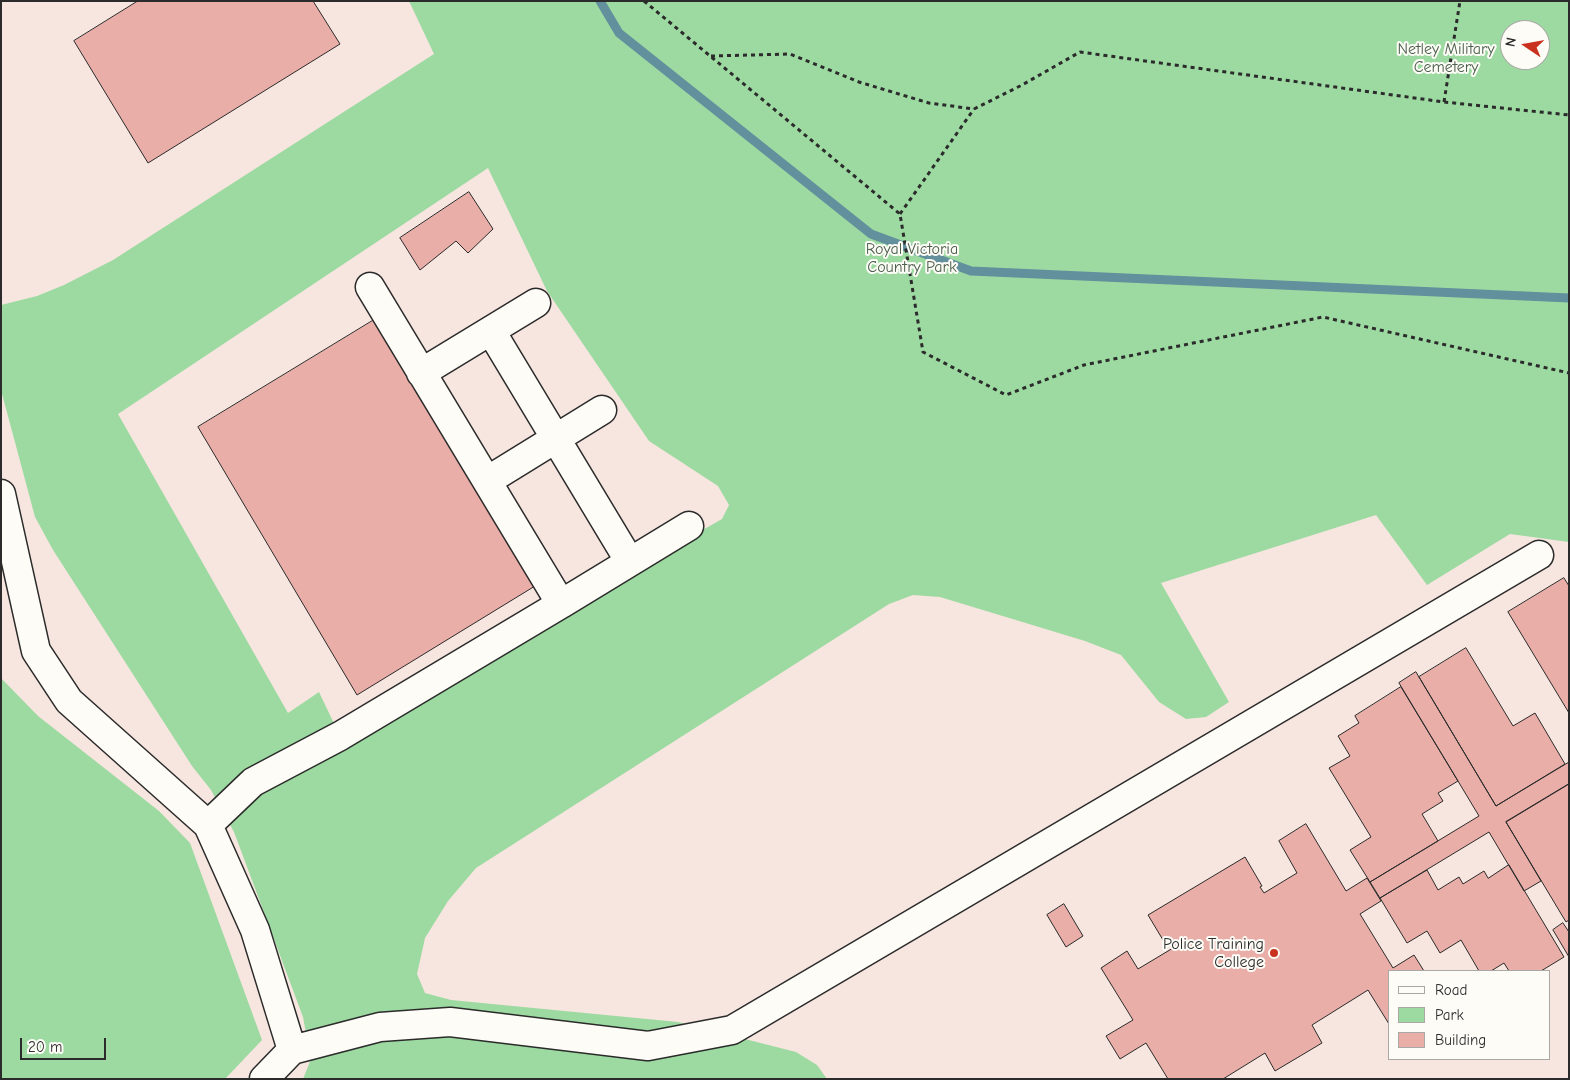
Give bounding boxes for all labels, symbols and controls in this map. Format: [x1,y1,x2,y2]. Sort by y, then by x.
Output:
north arrow [1500,20,1550,70]
text: N [1502,36,1520,48]
park label: Netley Military Cemetery [1397,39,1495,77]
park label: Royal Victoria Country Park [866,239,958,277]
place label: Police Training College [1163,934,1264,972]
marker: Police Training College [1268,947,1280,959]
legend [1388,970,1550,1060]
text: Road [1435,981,1467,999]
text: Park [1435,1006,1464,1024]
scale bar [22,1028,109,1060]
text: Building [1435,1031,1486,1049]
text: 20 m [28,1038,62,1056]

